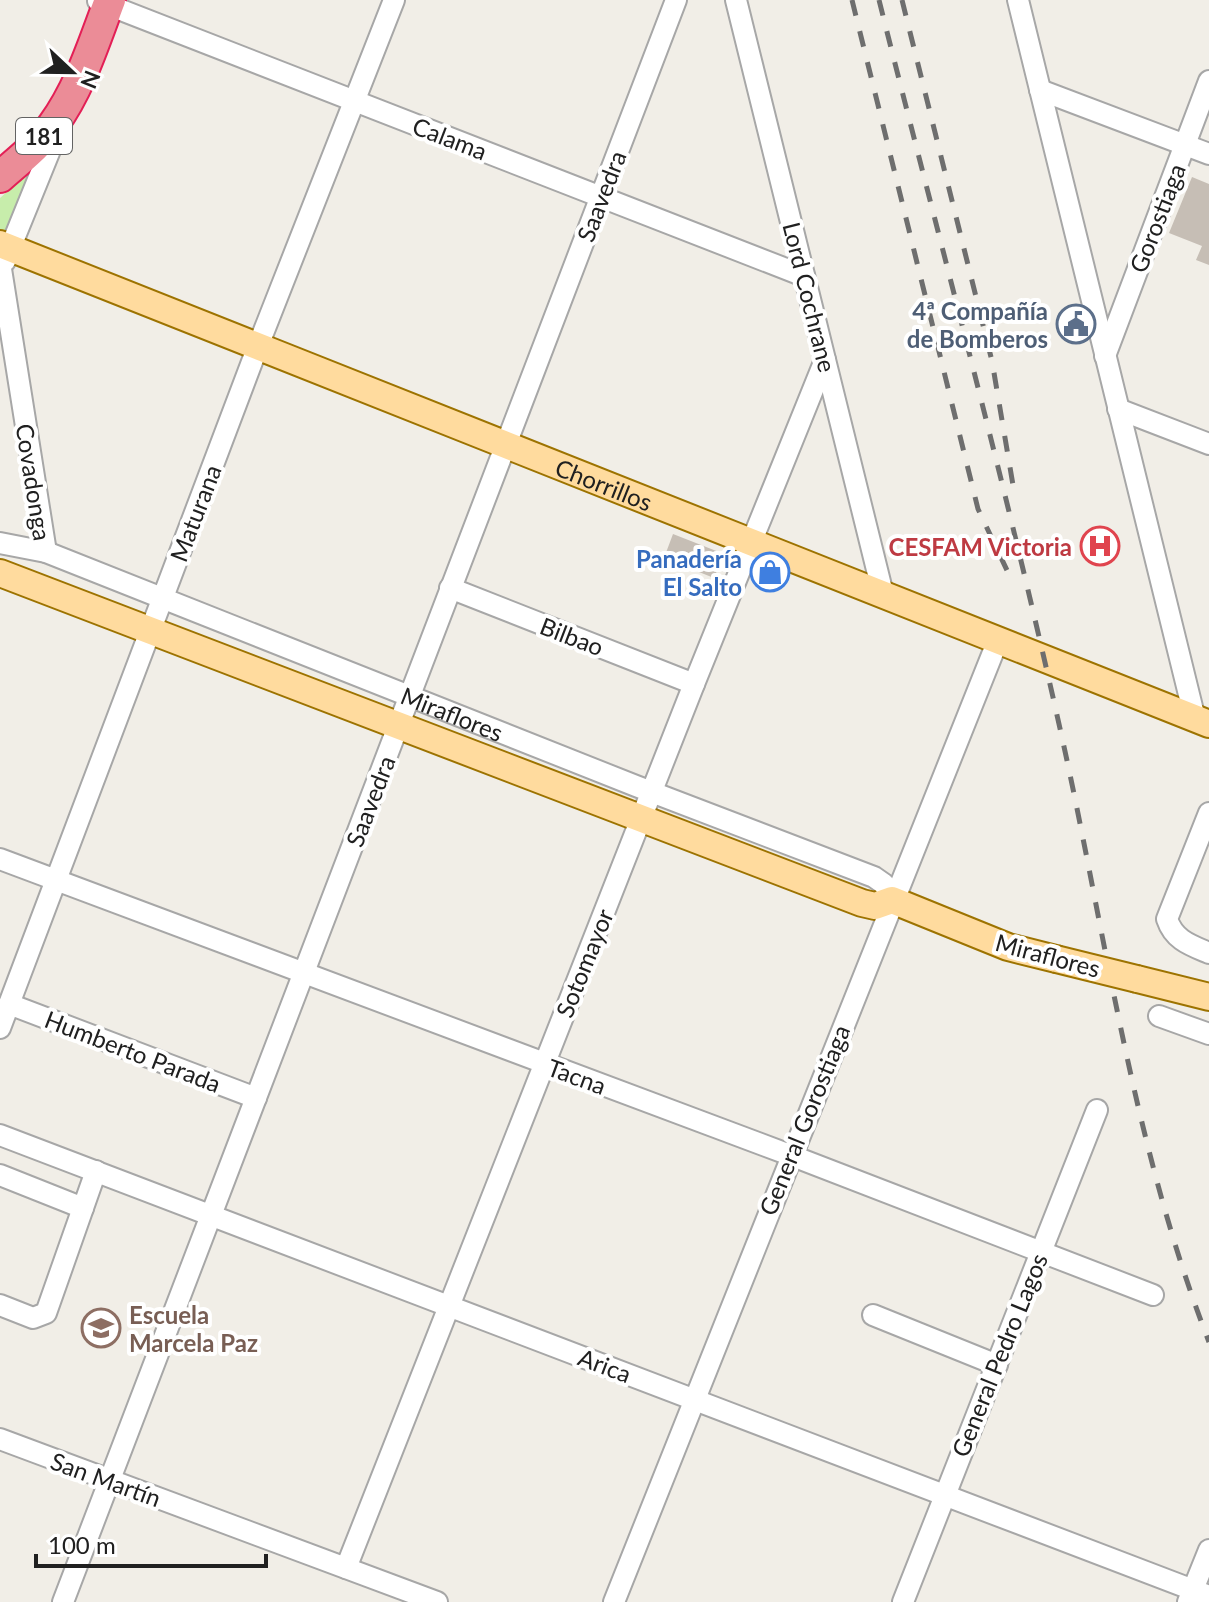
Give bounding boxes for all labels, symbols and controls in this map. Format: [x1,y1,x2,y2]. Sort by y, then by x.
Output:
north arrow [32,32,112,112]
text: N [75,67,107,93]
street label: Calama [409,111,491,165]
road number: 181 [16,118,72,154]
street label: Saavedra [570,146,632,246]
street label: Gorostiaga [1123,159,1191,277]
street label: Lord Cochrane [777,219,843,375]
place label: 4ª Compañía de Bomberos [907,296,1048,353]
public building icon: 4ª Compañía de Bomberos [1055,303,1097,345]
street label: Covadonga [10,421,58,543]
street label: Chorrillos [552,452,657,516]
street label: Maturana [163,460,227,566]
hospital icon: CESFAM Victoria [1079,525,1121,567]
place label: CESFAM Victoria [889,532,1072,561]
place label: Panadería El Salto [636,544,742,601]
shop icon: Panadería El Salto [749,551,791,593]
street label: Bilbao [536,611,608,661]
street label: Miraflores [397,680,508,746]
street label: Saavedra [339,751,401,851]
street label: Sotomayor [549,904,619,1021]
street label: Miraflores [992,927,1104,983]
street label: Humberto Parada [41,1004,225,1098]
street label: General Gorostiaga [753,1021,855,1219]
street label: Tacna [544,1052,610,1100]
street label: General Pedro Lagos [945,1249,1053,1461]
place label: Escuela Marcela Paz [129,1300,258,1357]
school or university icon: Escuela Marcela Paz [80,1307,122,1349]
street label: Arica [575,1342,635,1388]
street label: San Martín [47,1446,165,1512]
scale bar [36,1518,266,1568]
text: 100 m [48,1530,116,1559]

